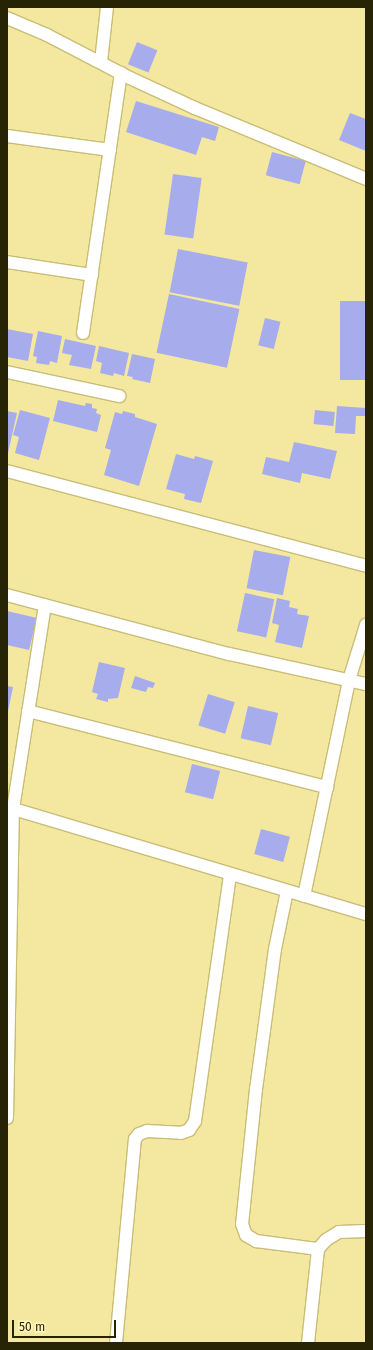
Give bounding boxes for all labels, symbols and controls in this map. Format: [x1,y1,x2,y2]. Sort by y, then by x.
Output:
scale bar [14,1312,118,1338]
text: 50 m [19,1320,45,1334]

